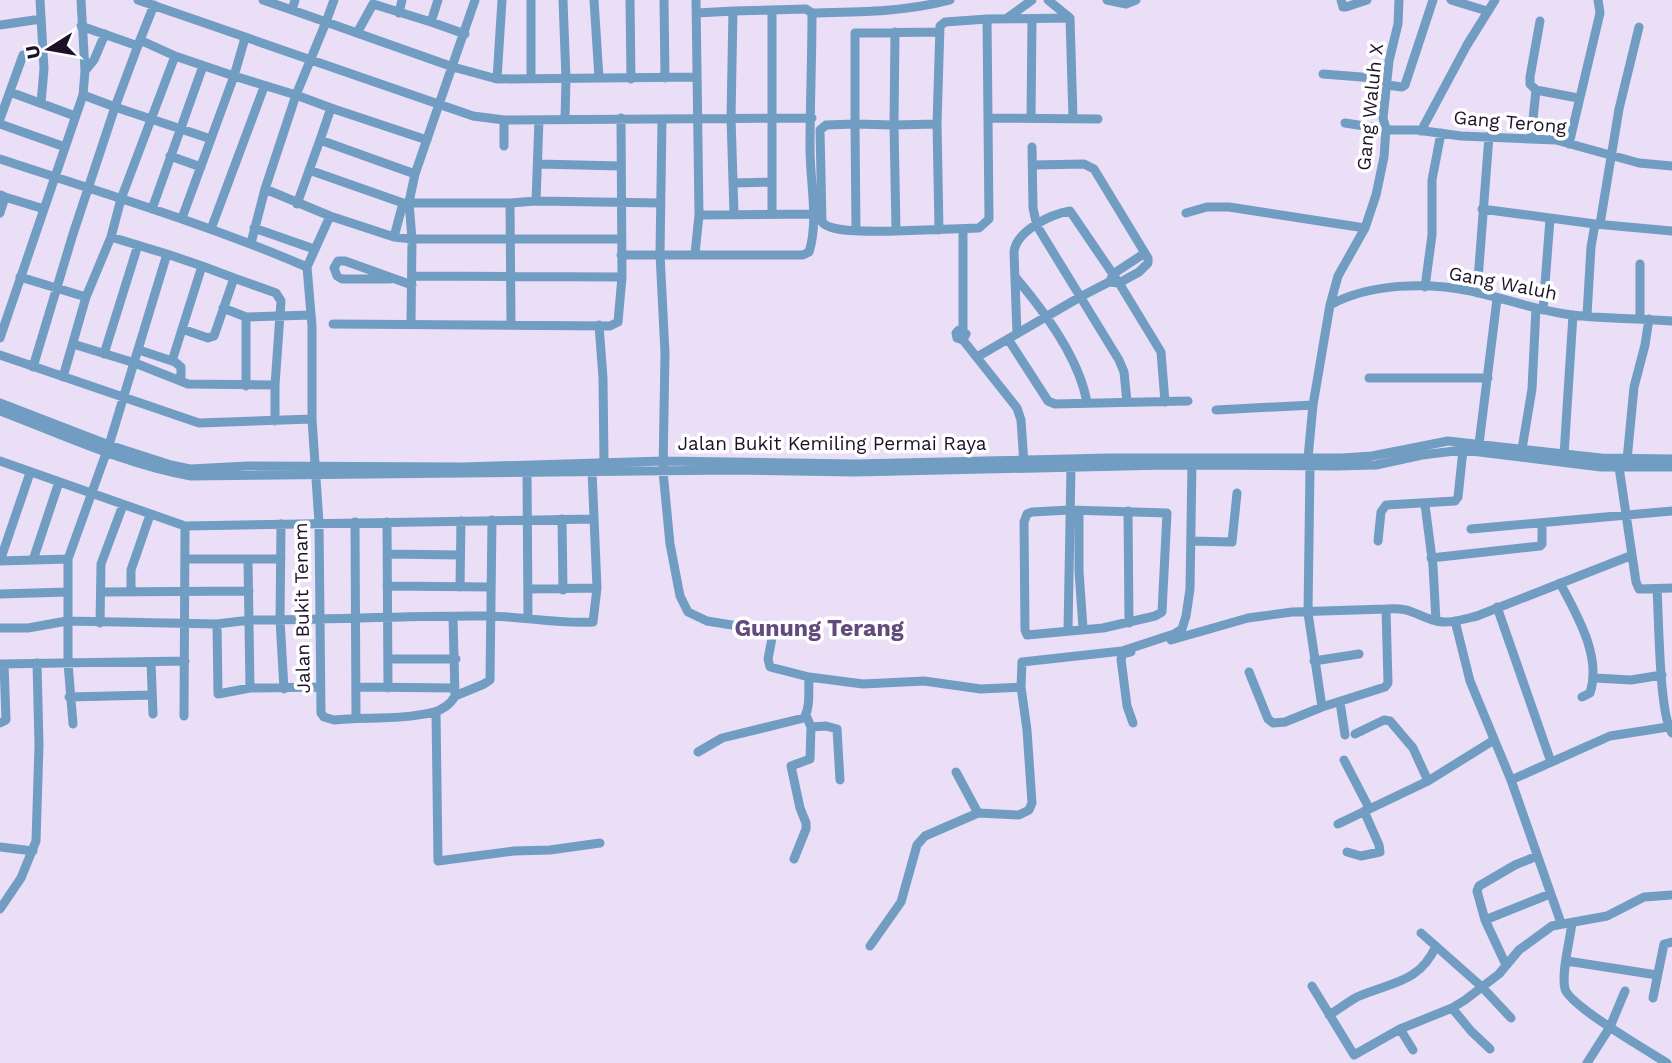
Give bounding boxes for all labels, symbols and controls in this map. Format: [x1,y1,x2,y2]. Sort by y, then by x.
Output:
north arrow [14,14,84,84]
street label: Gang Waluh X [1352,42,1388,172]
text: U [20,43,45,61]
street label: Gang Terong [1453,106,1568,138]
street label: Gang Waluh [1447,261,1559,305]
street label: Jalan Bukit Kemiling Permai Raya [677,432,987,455]
street label: Jalan Bukit Tenam [289,522,315,694]
district label: Gunung Terang [734,615,904,642]

